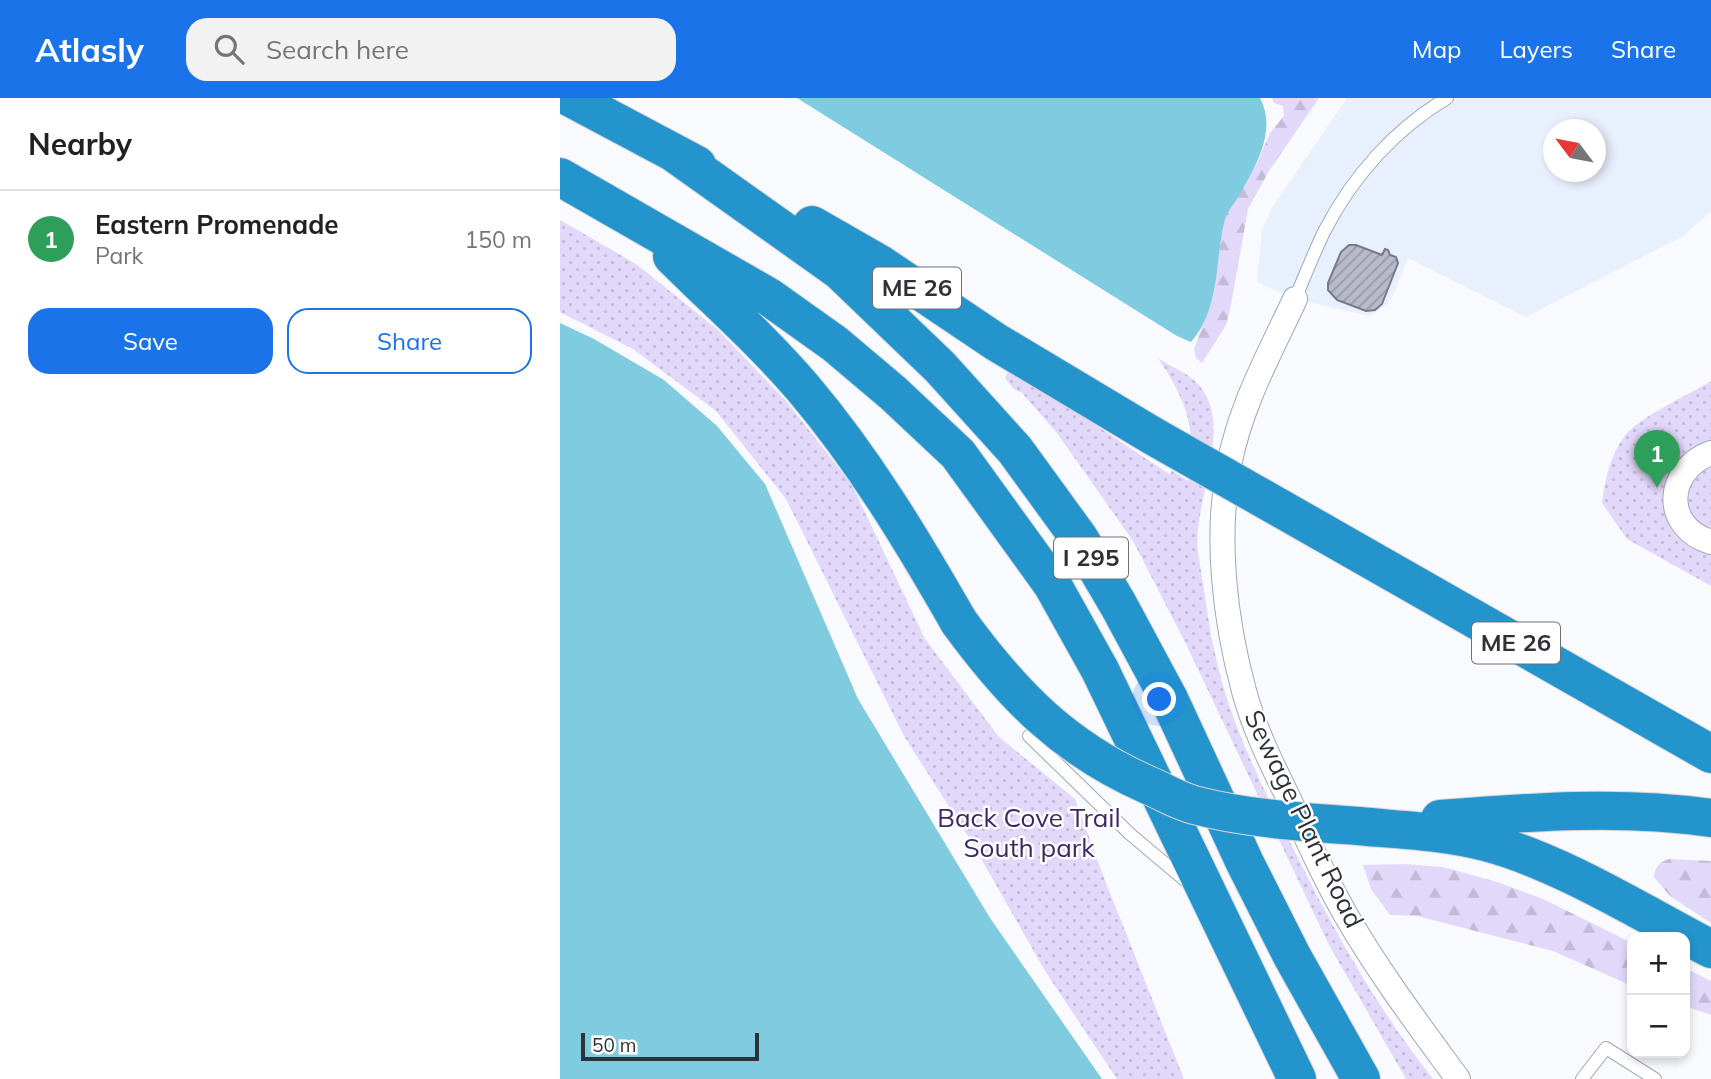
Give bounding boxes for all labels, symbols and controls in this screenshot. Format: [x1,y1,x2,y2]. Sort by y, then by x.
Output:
search box [186,18,676,81]
text: Atlasly [35,29,144,70]
icon: search [210,30,248,68]
text: Search here [266,33,409,66]
text: Map [1412,34,1461,64]
text: Layers [1499,34,1573,64]
text: Share [1611,34,1676,64]
north arrow [1543,119,1606,182]
text: Nearby [28,125,132,163]
text: Eastern Promenade [95,208,339,241]
text: 1 [44,225,58,254]
text: 150 m [464,225,532,254]
text: Park [95,241,143,270]
road number: ME 26 [873,268,961,308]
button: Save [28,308,273,374]
button: Share [287,308,532,374]
pin: 1 [1634,430,1680,488]
road number: I 295 [1054,537,1128,578]
road number: ME 26 [1472,622,1560,664]
your location [1142,682,1176,716]
street label: Sewage Plant Road [1237,704,1372,933]
park label: Back Cove Trail South park [937,801,1121,864]
map controls [1627,932,1690,1058]
button: + [1627,932,1690,995]
button: − [1627,995,1690,1058]
scale bar [581,1030,760,1062]
text: 50 m [592,1033,636,1057]

